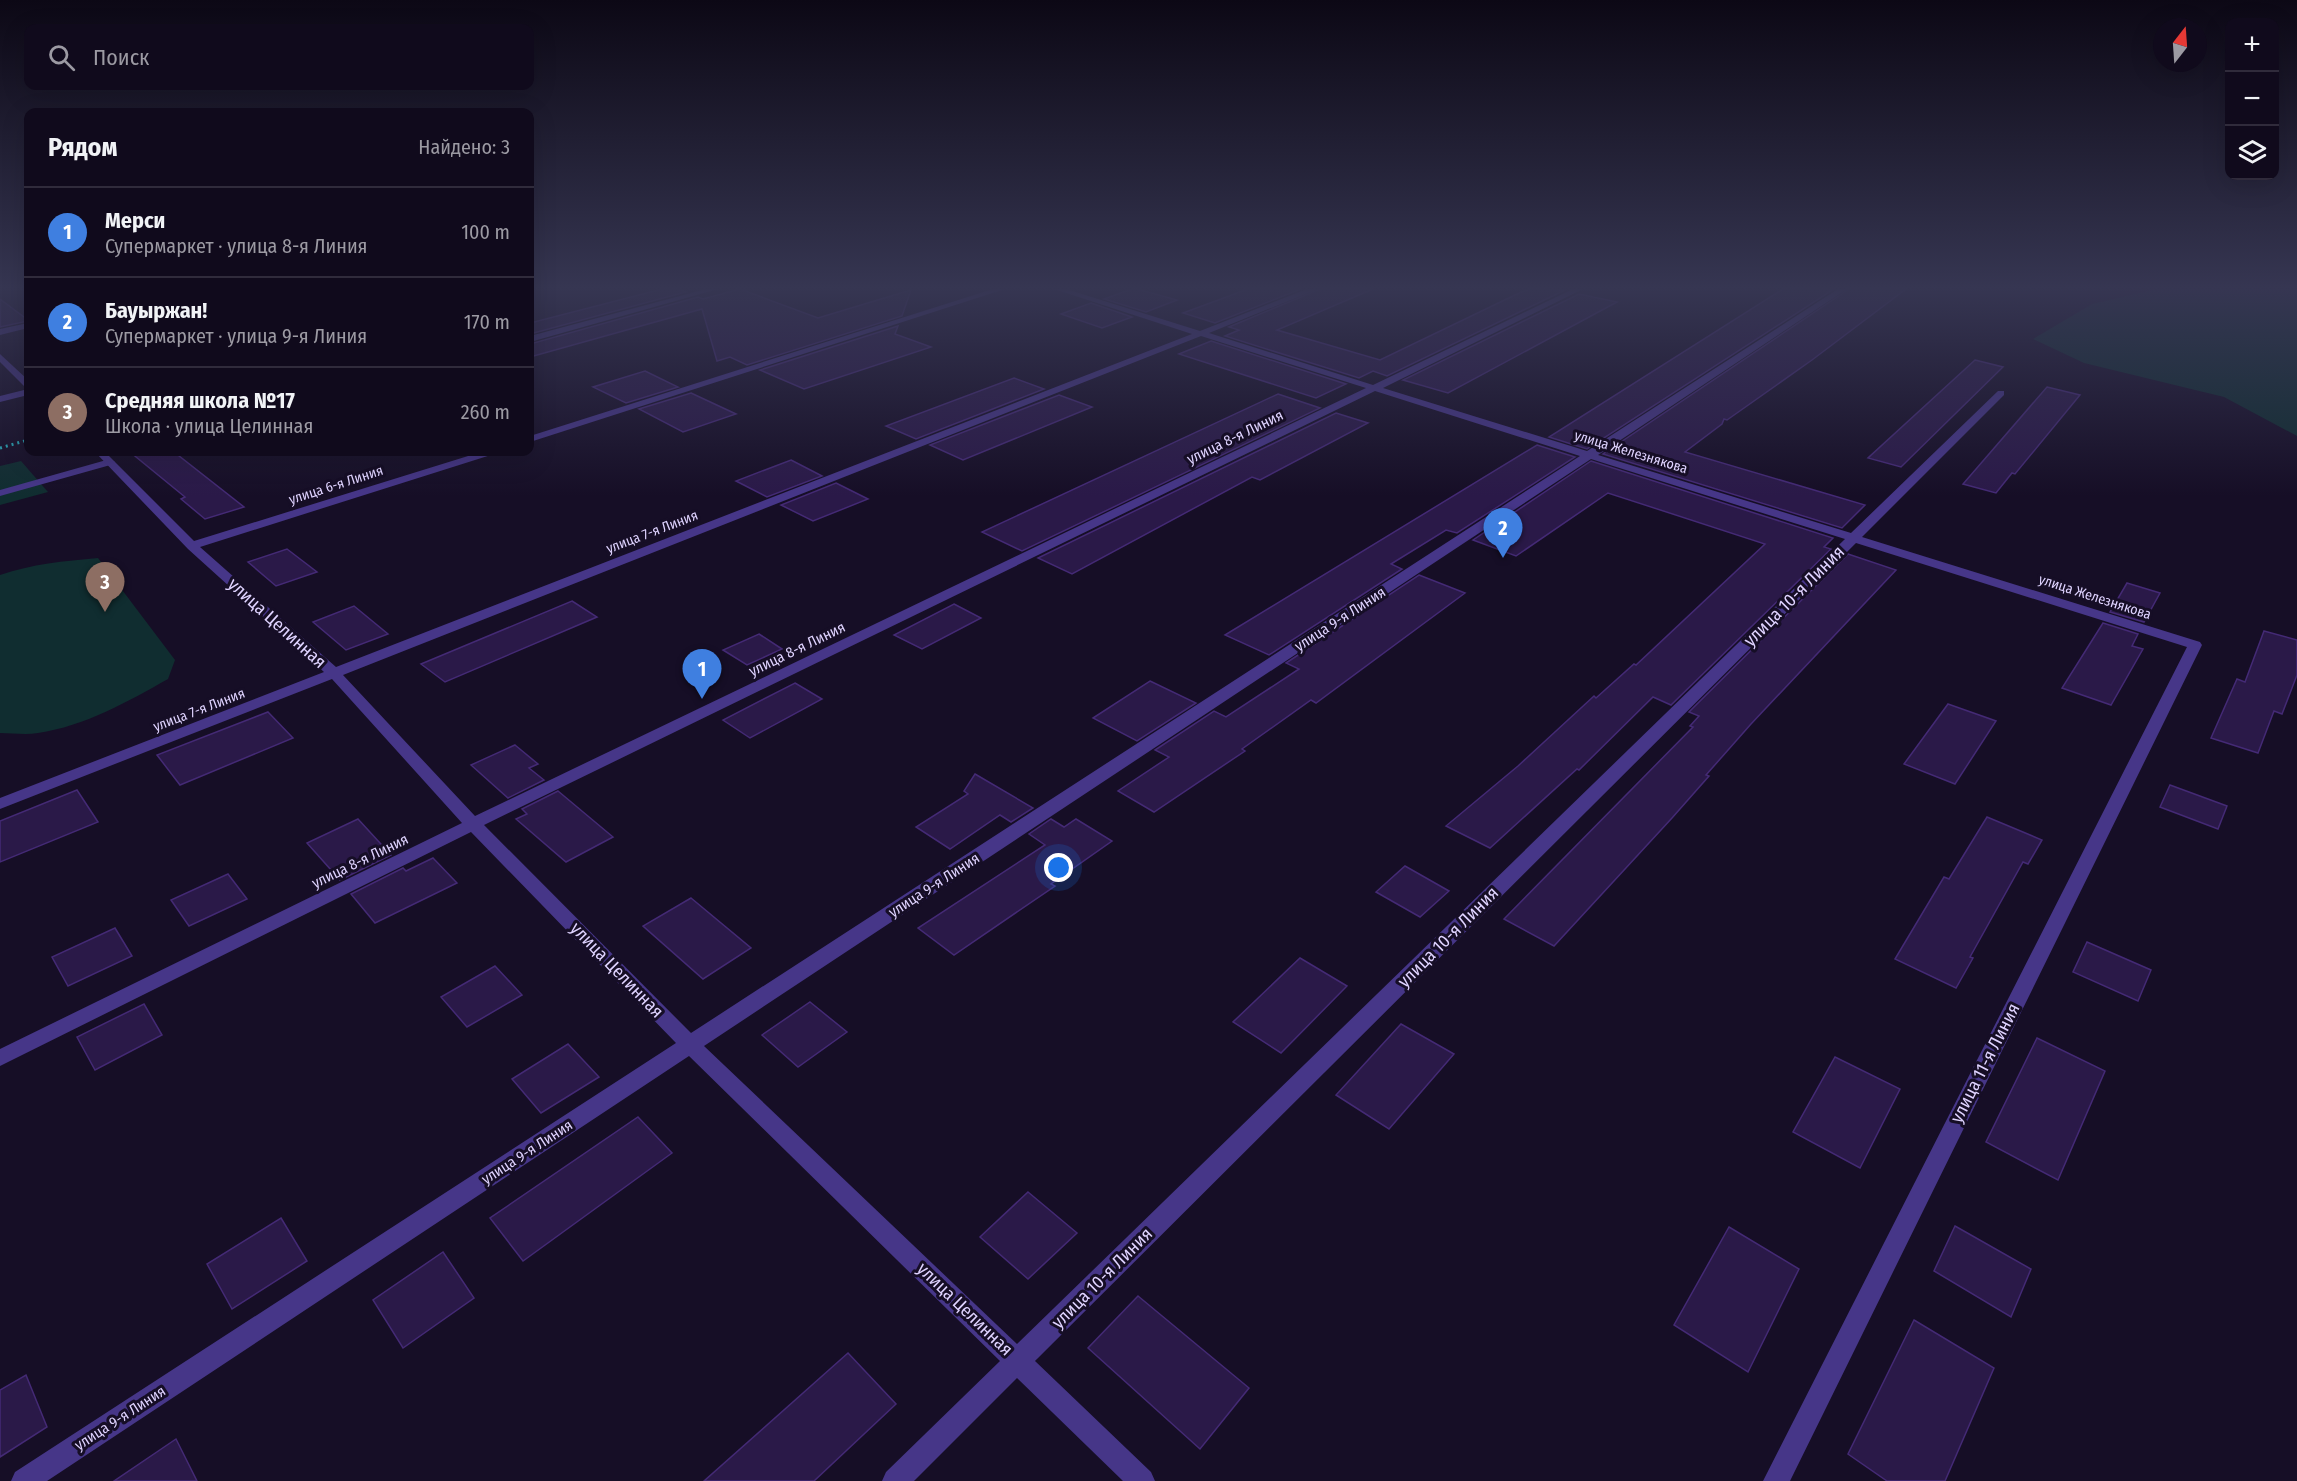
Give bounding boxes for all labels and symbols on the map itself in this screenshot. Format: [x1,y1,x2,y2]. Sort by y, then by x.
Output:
north arrow [2153,18,2207,72]
street label: улица 8-я Линия [1184,406,1286,468]
street label: улица Железнякова [1572,427,1690,477]
street label: улица 6-я Линия [287,462,385,508]
street label: улица 7-я Линия [604,507,700,557]
pin: 2 [1484,508,1522,558]
street label: улица 10-я Линия [1739,541,1849,651]
pin: 3 [86,562,124,612]
street label: улица Железнякова [2037,571,2154,623]
street label: улица Целинная [223,573,331,673]
street label: улица 9-я Линия [1291,583,1389,655]
street label: улица 8-я Линия [746,618,848,680]
pin: 1 [682,650,722,699]
street label: улица 7-я Линия [151,685,247,735]
street label: улица 8-я Линия [309,830,411,892]
street label: улица 9-я Линия [885,849,983,921]
your location [1044,853,1073,882]
street label: улица 10-я Линия [1393,882,1503,992]
street label: улица Целинная [566,917,668,1023]
street label: улица 11-я Линия [1945,1000,2025,1126]
street label: улица 9-я Линия [478,1116,576,1188]
street label: улица 10-я Линия [1047,1223,1157,1333]
street label: улица Целинная [912,1258,1018,1360]
street label: улица 9-я Линия [71,1382,169,1454]

